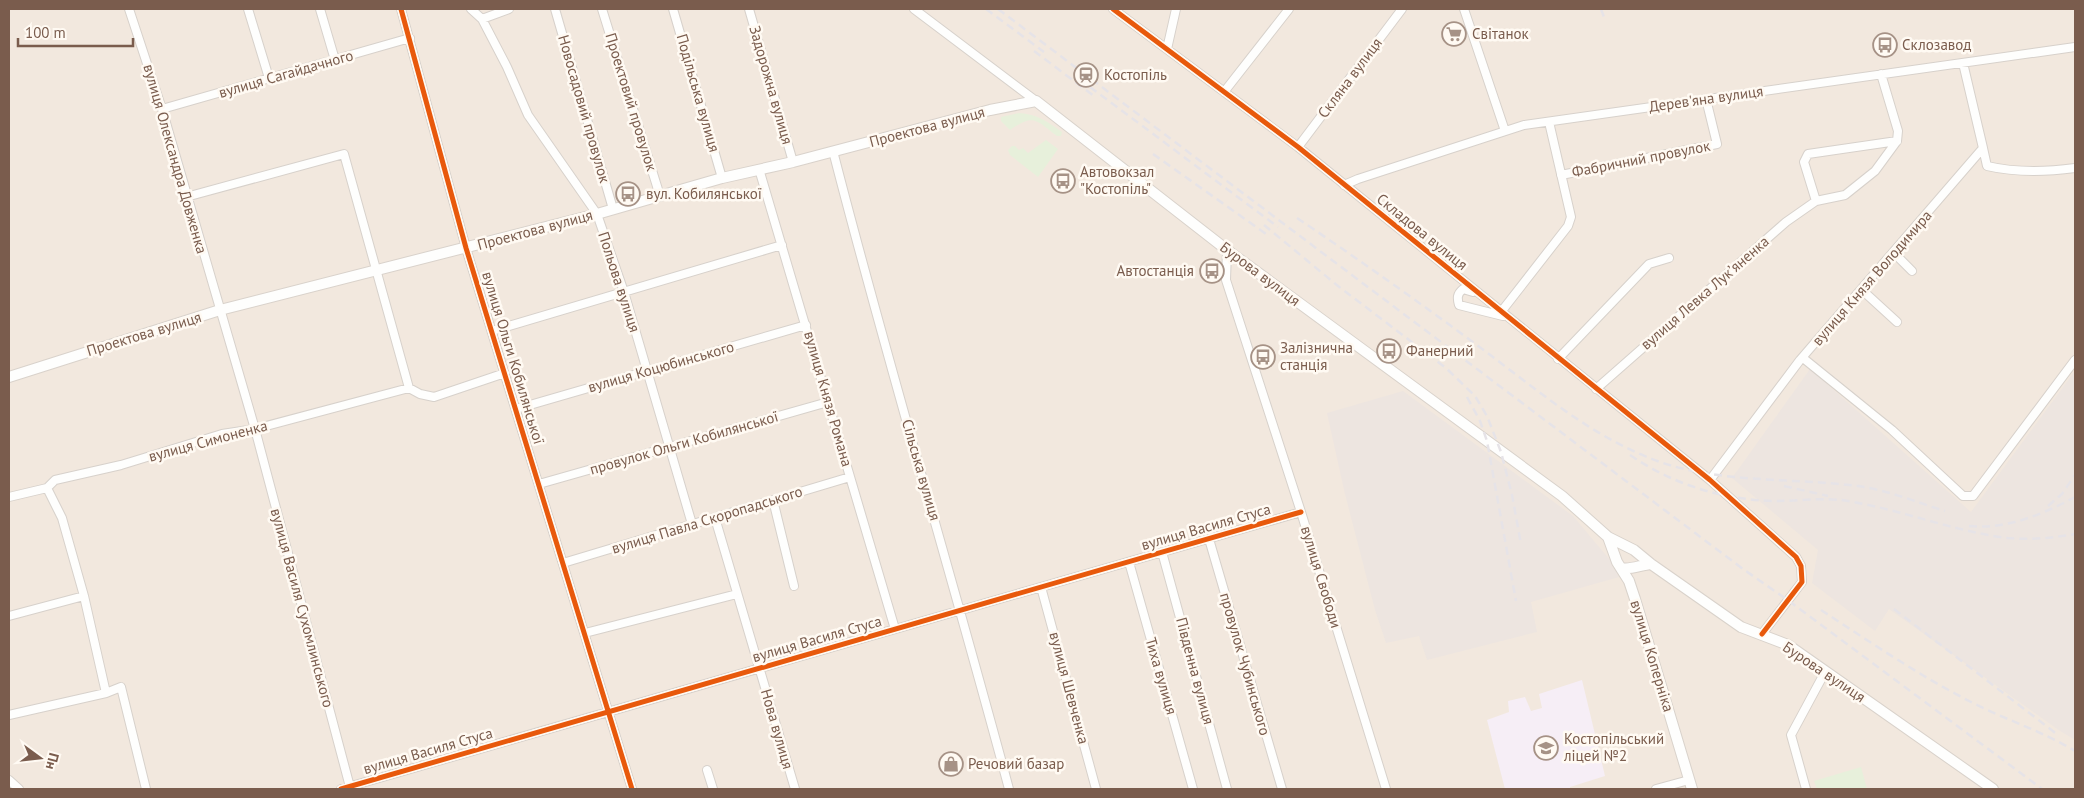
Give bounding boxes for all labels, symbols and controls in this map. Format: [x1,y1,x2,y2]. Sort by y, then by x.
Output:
scale bar [18,15,132,47]
supermarket icon: Світанок [1441,21,1467,47]
text: 100 m [25,23,66,42]
street label: Задорожна вулиця [745,23,798,146]
place label: Світанок [1472,24,1530,43]
street label: Проектовий провулок [601,30,662,174]
street label: Подільська вулиця [673,32,724,154]
bus stop icon: Склозавод [1872,32,1898,58]
street label: Новосадовий провулок [554,33,615,186]
street label: Скляна вулиця [1313,34,1386,122]
place label: Склозавод [1902,35,1971,54]
street label: вулиця Сагайдачного [216,45,355,102]
street label: вулиця Олександра Довженка [139,62,212,256]
station icon: Костопіль [1073,62,1099,88]
place label: Костопіль [1104,65,1167,84]
street label: Дерев'яна вулиця [1648,81,1764,116]
street label: Проектова вулиця [867,102,987,151]
street label: Фабричний провулок [1570,136,1712,181]
place label: Автовокзал "Костопіль" [1080,162,1154,198]
bus stop icon: Автовокзал "Костопіль" [1050,168,1076,194]
bus stop icon: вул. Кобилянської [615,181,641,207]
place label: вул. Кобилянської [646,184,762,203]
street label: Складова вулиця [1373,189,1472,274]
street label: Проектова вулиця [475,205,595,254]
street label: вулиця Князя Володимира [1808,206,1936,349]
street label: Польова вулиця [594,229,645,334]
street label: вулиця Левка Лукʼяненка [1637,232,1773,354]
street label: Бурова вулиця [1216,237,1304,310]
bus stop icon: Автостанція [1199,258,1225,284]
place label: Автостанція [1117,261,1194,280]
street label: вулиця Ольги Кобилянської [478,269,549,446]
street label: Проектова вулиця [84,307,203,360]
street label: вулиця Князя Романа [800,329,857,469]
street label: вулиця Коцюбинського [586,337,736,396]
place label: Залізнична станція [1280,338,1353,374]
bus stop icon: Фанерний [1376,338,1402,364]
place label: Фанерний [1406,341,1473,360]
bus stop icon: Залізнична станція [1250,344,1276,370]
street label: провулок Ольги Кобилянської [587,406,780,479]
street label: вулиця Симоненка [146,416,269,466]
street label: Сільська вулиця [898,417,945,523]
street label: вулиця Павла Скоропадського [609,481,805,558]
street label: вулиця Василя Стуса [1139,499,1273,554]
street label: вулиця Василя Сухомлинського [267,506,338,710]
street label: вулиця Свободи [1297,524,1346,630]
street label: провулок Чубинського [1216,590,1275,737]
street label: вулиця Коперніка [1626,598,1679,714]
street label: вулиця Василя Стуса [750,611,884,666]
street label: Південна вулиця [1172,615,1219,727]
street label: вулиця Шевченка [1045,630,1094,746]
street label: Тиха вулиця [1141,635,1182,717]
street label: Бурова вулиця [1779,637,1869,706]
street label: Нова вулиця [757,687,798,771]
street label: вулиця Василя Стуса [361,723,495,778]
place label: Костопільський ліцей №2 [1563,729,1664,765]
north arrow [15,733,65,783]
school or university icon: Костопільський ліцей №2 [1533,735,1559,761]
text: Пн [42,751,63,772]
shop icon: Речовий базар [938,751,964,777]
place label: Речовий базар [968,754,1064,773]

